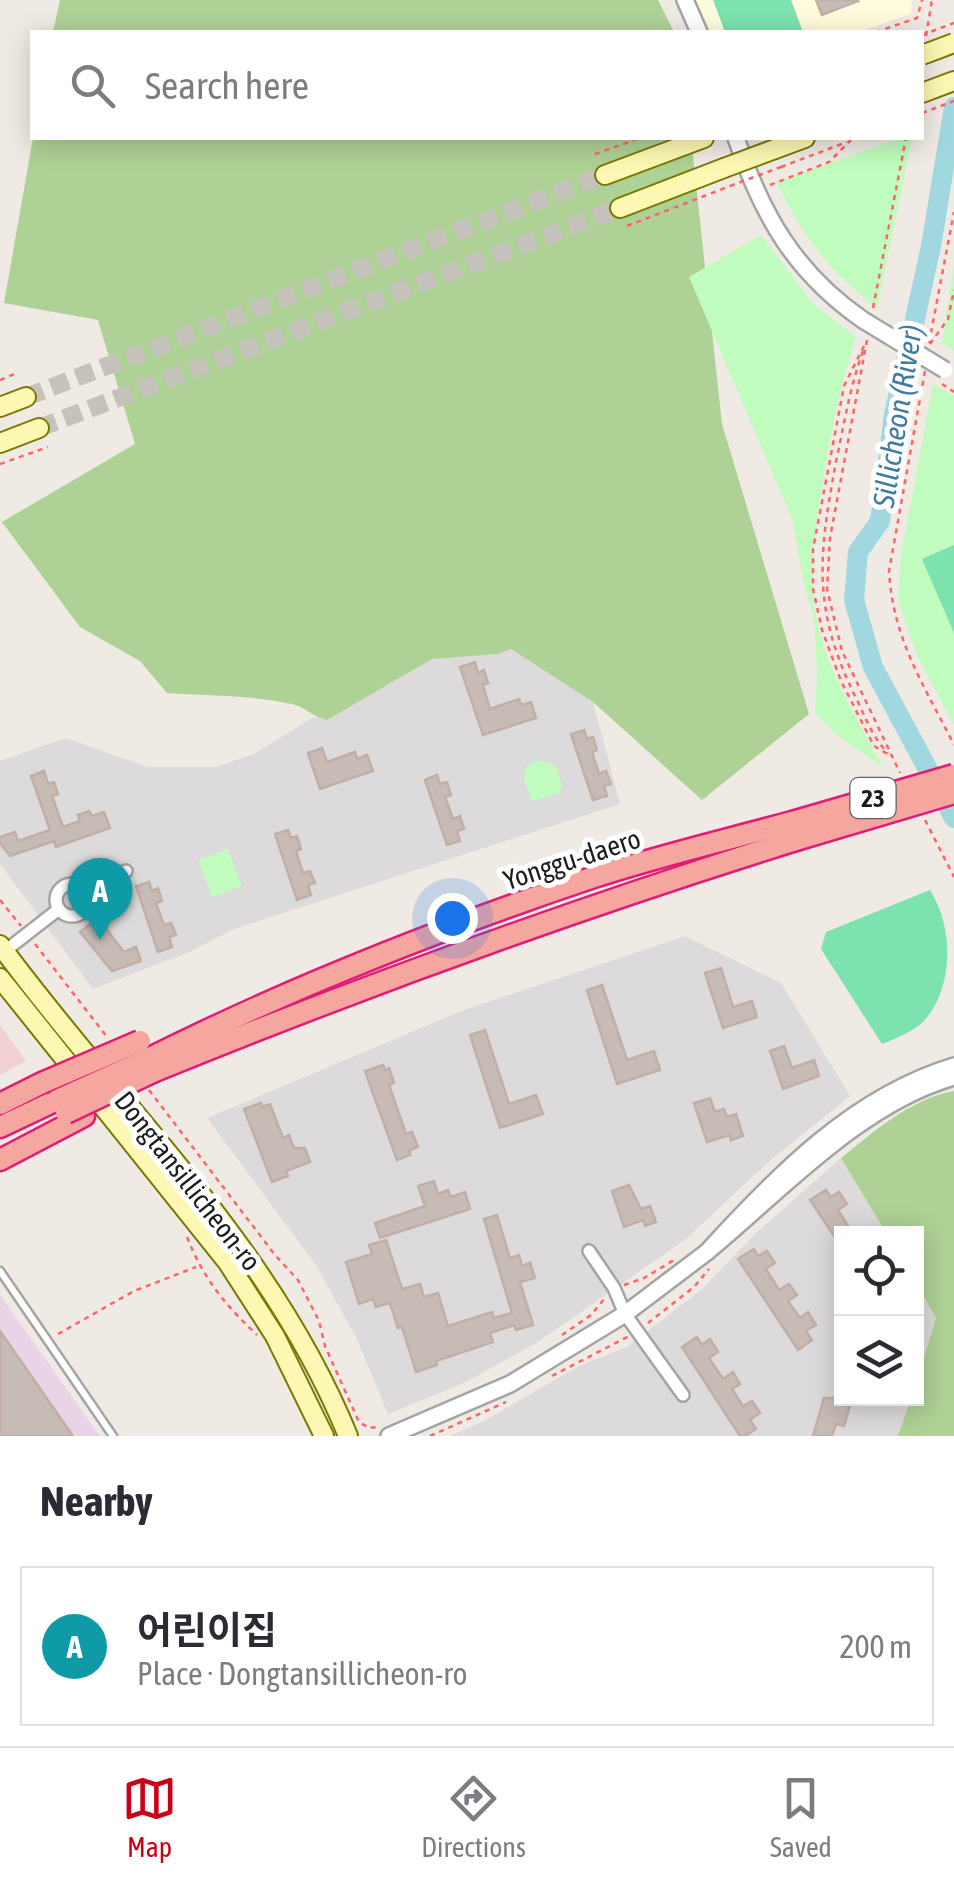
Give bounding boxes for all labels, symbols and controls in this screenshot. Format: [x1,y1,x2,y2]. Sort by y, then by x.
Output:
search box [30,30,924,140]
icon: search [65,58,120,113]
text: Search here [145,64,309,107]
water label: Sillicheon (River) [866,322,928,511]
road number: 23 [850,778,896,818]
street label: Yonggu-daero [500,822,644,896]
pin: A [68,858,132,940]
your location [427,893,478,944]
street label: Dongtansillicheon-ro [108,1085,268,1277]
map controls [834,1226,924,1406]
button: locate [834,1226,924,1316]
button: layers [834,1316,924,1406]
text: Nearby [40,1477,153,1525]
text: 어린이집 [137,1609,277,1652]
text: A [67,1628,82,1665]
text: 200 m [839,1628,912,1665]
text: Place · Dongtansillicheon-ro [137,1655,468,1692]
tab: Map [122,1771,177,1863]
tab: Directions [421,1771,526,1863]
tab: Saved [770,1771,832,1863]

